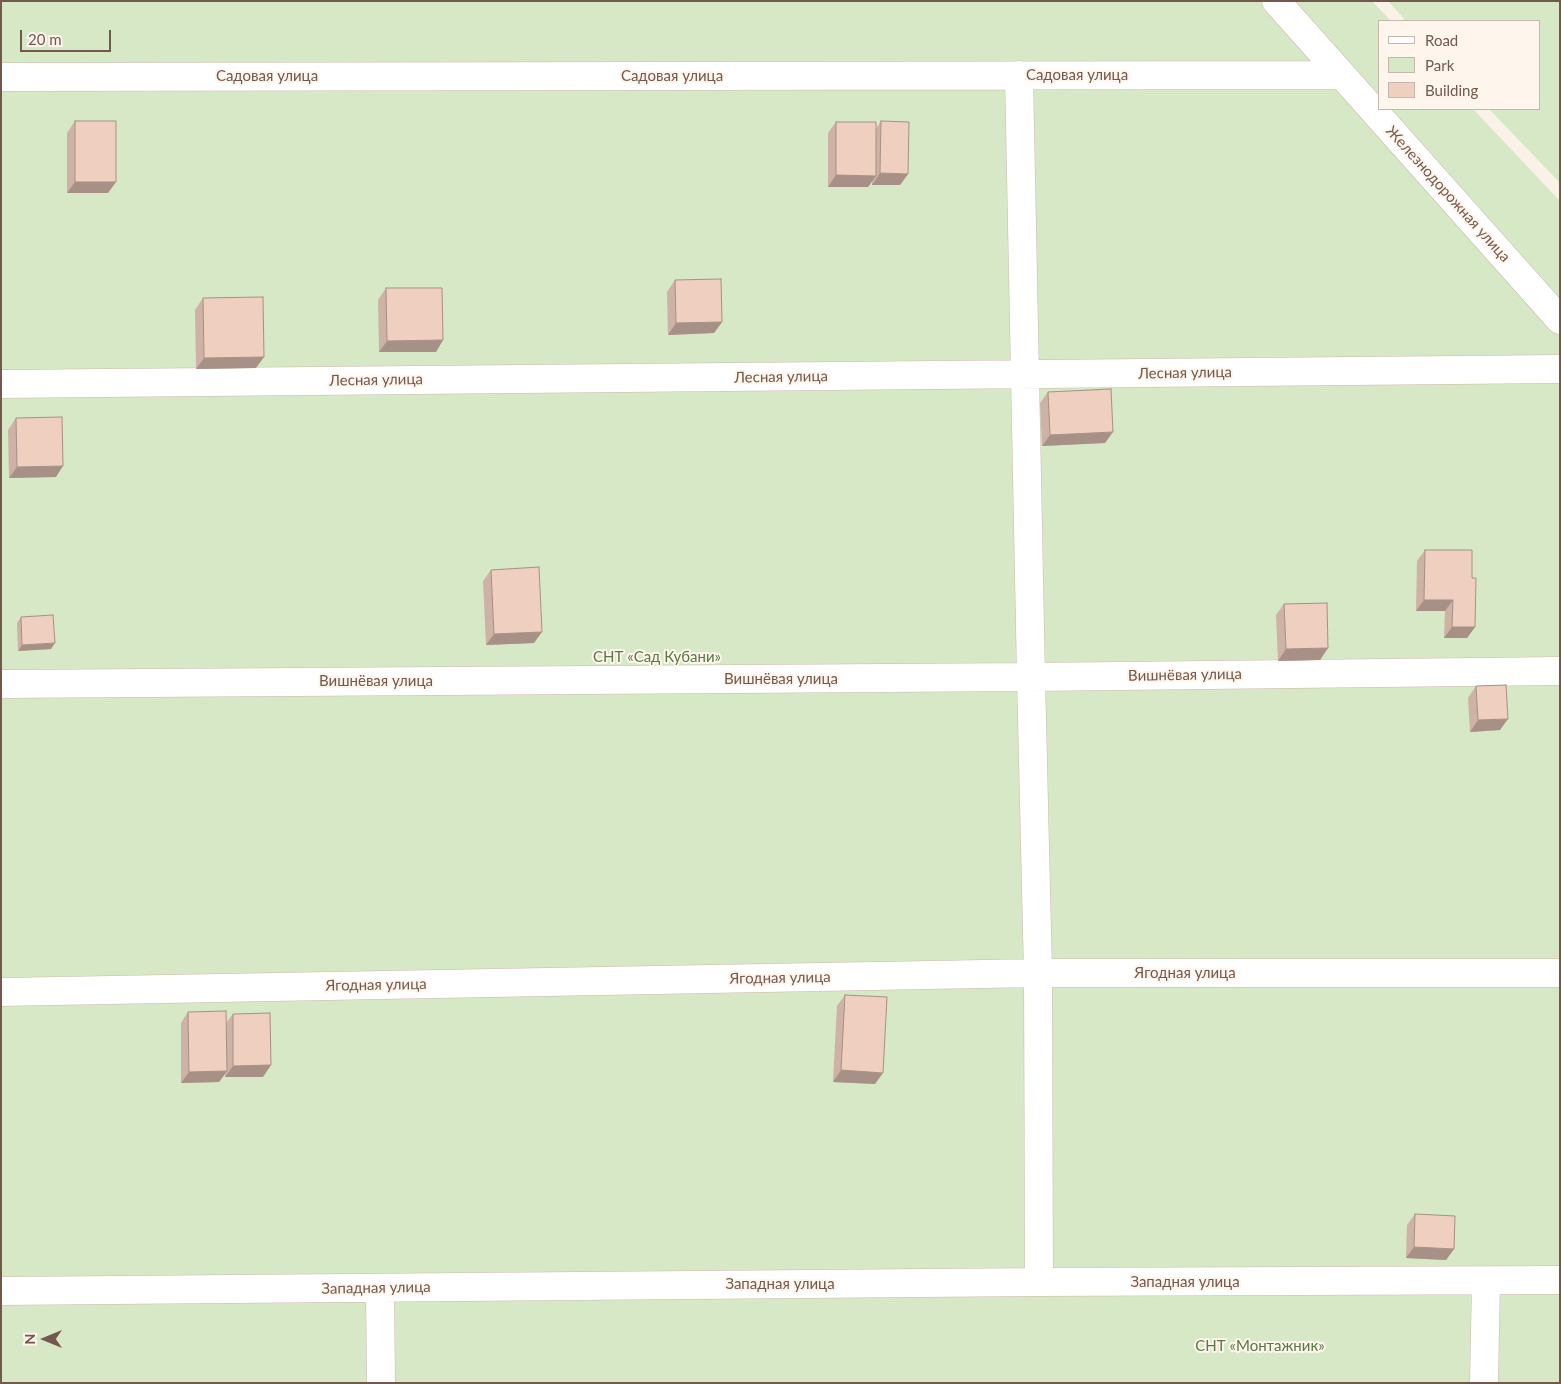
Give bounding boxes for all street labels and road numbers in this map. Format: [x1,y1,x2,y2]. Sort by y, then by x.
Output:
street label: Садовая улица [1026,66,1128,84]
street label: Садовая улица [216,67,318,85]
street label: Садовая улица [621,67,723,85]
street label: Железнодорожная улица [1382,122,1514,266]
street label: Лесная улица [1138,363,1232,383]
street label: Лесная улица [734,367,828,387]
street label: Лесная улица [329,370,423,390]
street label: Вишнёвая улица [1128,665,1242,685]
street label: Вишнёвая улица [724,670,838,688]
street label: Вишнёвая улица [319,672,433,690]
street label: Ягодная улица [1134,964,1236,982]
street label: Ягодная улица [729,968,831,988]
street label: Ягодная улица [325,975,427,995]
street label: Западная улица [1130,1273,1240,1291]
street label: Западная улица [725,1275,835,1293]
street label: Западная улица [321,1278,431,1298]

